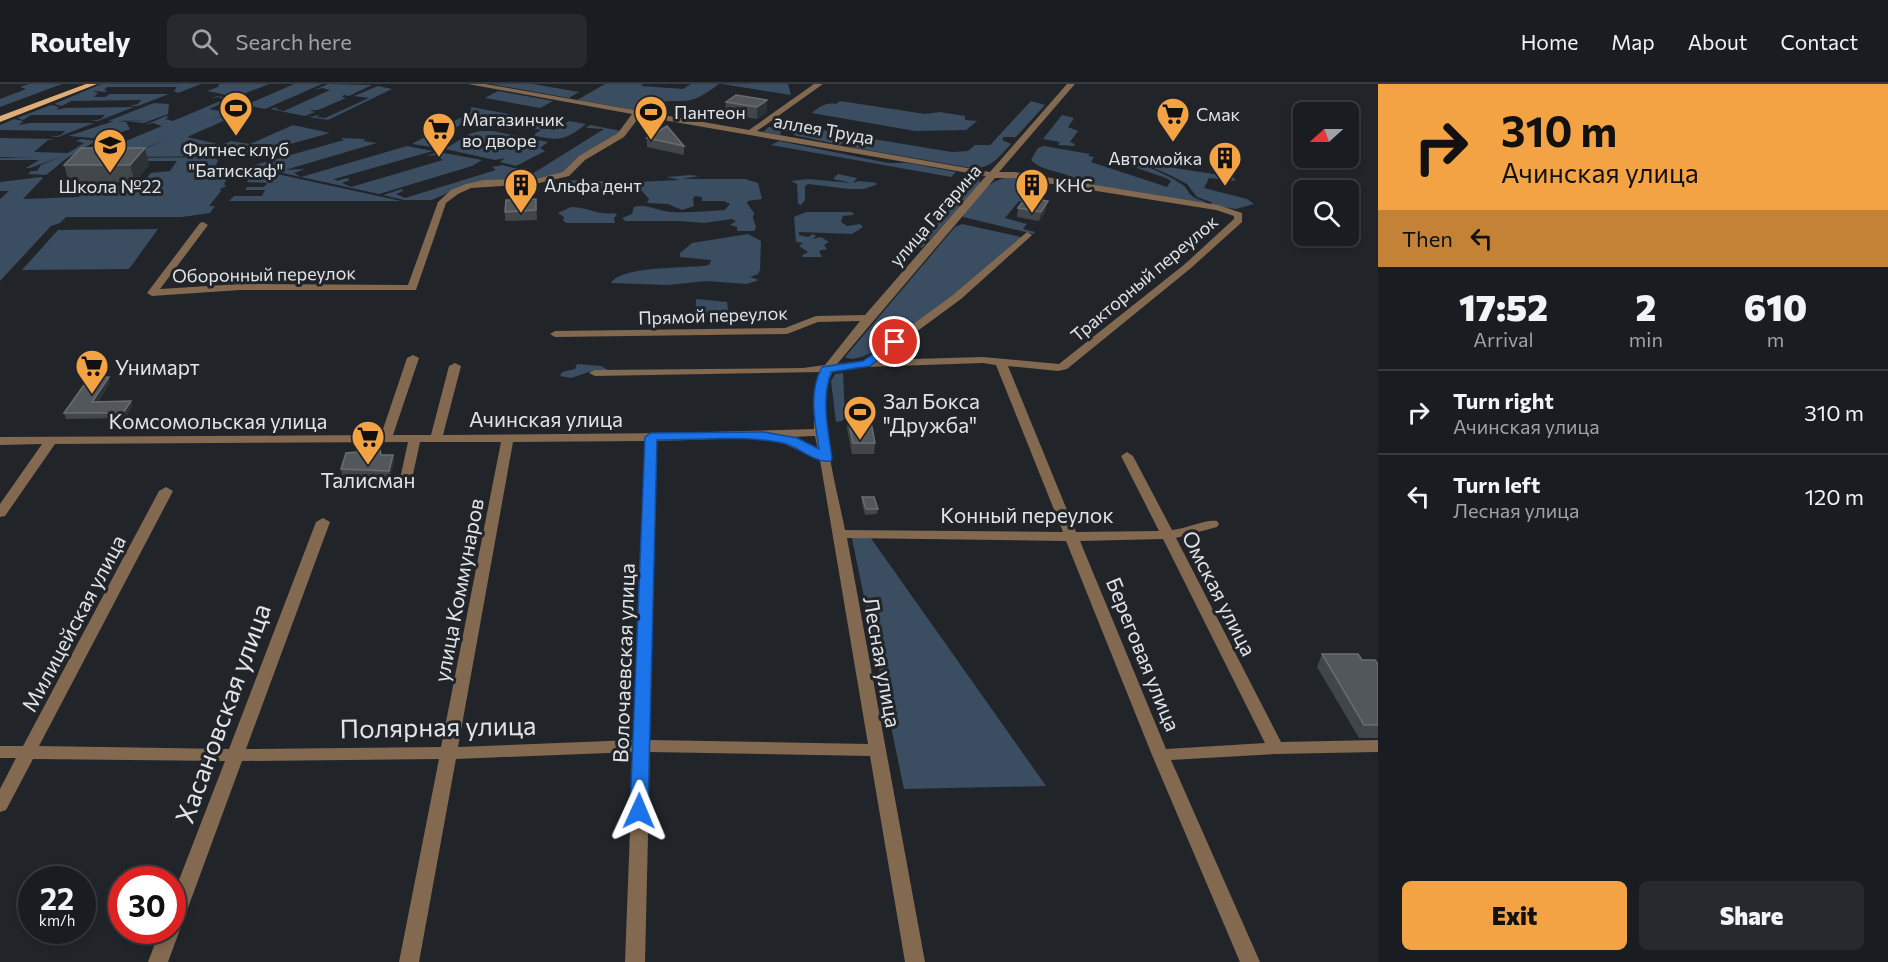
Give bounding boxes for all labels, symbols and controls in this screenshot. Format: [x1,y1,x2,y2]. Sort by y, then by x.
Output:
search box [167,14,587,68]
text: Routely [30,24,131,58]
icon: search [188,25,221,58]
text: Search here [236,28,352,55]
text: Home [1521,29,1578,54]
text: Map [1611,29,1655,54]
text: About [1688,29,1747,54]
text: Contact [1780,29,1858,54]
sports icon: Фитнес клуб "Батискаф" [218,90,254,137]
sports icon: Пантеон [633,94,669,141]
supermarket icon: Смак [1155,96,1191,143]
place label: Пантеон [674,101,746,123]
north arrow [1293,102,1359,168]
map controls [1293,102,1359,246]
place label: Смак [1196,103,1240,125]
text: 310 m [1501,104,1617,156]
place label: Магазинчик во дворе [462,108,565,151]
icon: right [1402,108,1480,186]
street label: аллея Труда [772,109,876,149]
supermarket icon: Магазинчик во дворе [421,111,457,158]
school or university icon: Школа №22 [92,127,128,174]
place label: Фитнес клуб "Батискаф" [183,138,289,181]
building icon: Автомойка [1207,140,1243,187]
place label: Автомойка [1108,147,1202,169]
text: Ачинская улица [1501,156,1699,189]
street label: улица Гагарина [885,159,985,271]
building icon: Альфа дент [503,167,539,214]
building icon: КНС [1014,167,1050,214]
place label: Альфа дент [544,174,642,196]
place label: КНС [1055,174,1093,196]
place label: Школа №22 [59,175,161,197]
button: search [1293,180,1359,246]
street label: Тракторный переулок [1066,210,1222,346]
icon: left [1465,222,1498,255]
text: Then [1402,225,1453,252]
street label: Оборонный переулок [172,261,357,287]
text: 17:52 [1459,284,1548,328]
text: 2 [1635,284,1656,328]
text: 610 [1744,284,1807,328]
street label: Прямой переулок [638,301,789,329]
pin [869,316,920,367]
icon: arrive [878,325,911,358]
text: Arrival [1473,327,1534,351]
text: min [1629,327,1663,351]
text: m [1767,327,1784,351]
supermarket icon: Унимарт [74,348,110,395]
place label: Унимарт [115,354,200,379]
text: Turn right [1453,387,1554,414]
place label: Зал Бокса "Дружба" [883,388,980,437]
sports icon: Зал Бокса "Дружба" [842,394,878,441]
icon: right [1402,396,1435,429]
text: 310 m [1804,399,1864,426]
street label: Ачинская улица [469,406,623,431]
street label: Комсомольская улица [109,408,327,433]
text: Ачинская улица [1453,414,1600,438]
supermarket icon: Талисман [350,419,386,466]
place label: Талисман [321,467,415,492]
text: Turn left [1453,471,1540,498]
icon: left [1402,480,1435,513]
text: 120 m [1805,483,1864,510]
street label: улица Коммунаров [428,496,488,684]
text: Лесная улица [1453,498,1579,522]
street label: Конный переулок [940,502,1114,527]
street label: Омская улица [1178,526,1262,660]
street label: Милицейская улица [16,530,130,716]
street label: Волочаевская улица [607,563,639,763]
street label: Береговая улица [1102,573,1186,735]
street label: Лесная улица [859,595,907,729]
street label: Хасановская улица [168,599,276,827]
street label: Полярная улица [339,709,537,743]
position arrow [607,779,671,843]
speed limit sign: 30 [108,866,186,944]
text: 22 [40,879,74,916]
button: Exit [1402,881,1627,950]
button: Share [1639,881,1864,950]
text: km/h [39,911,75,929]

